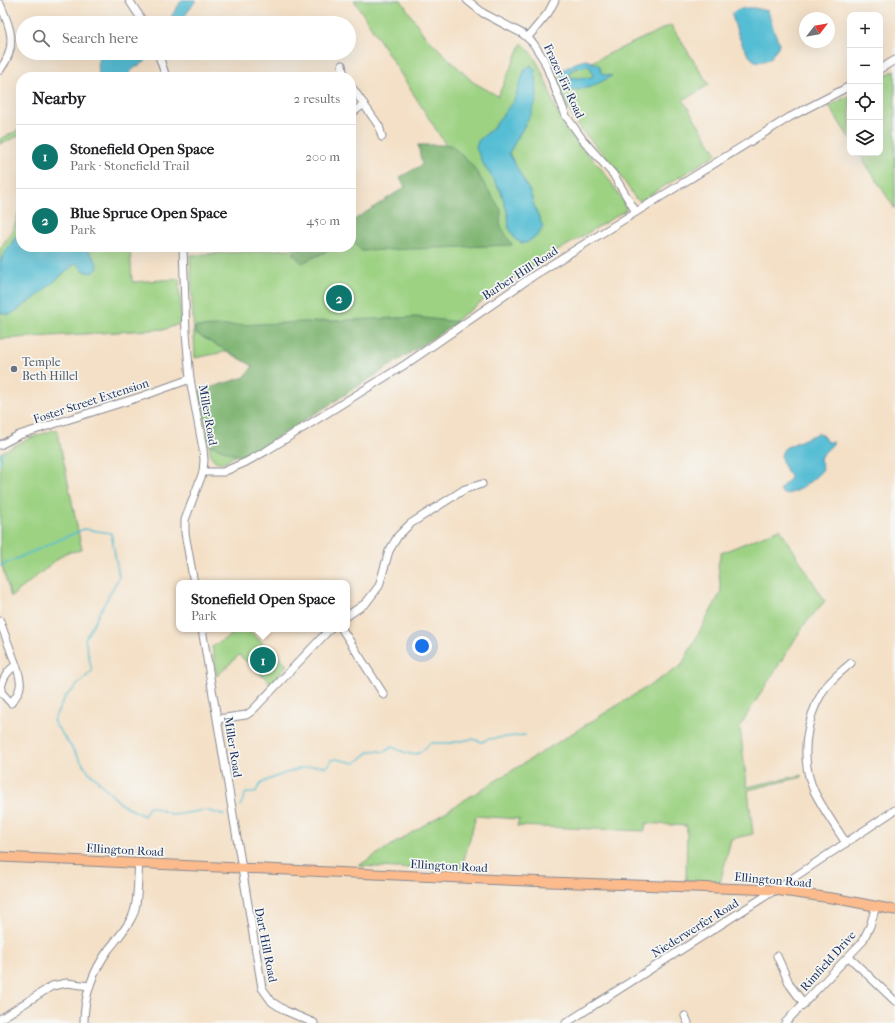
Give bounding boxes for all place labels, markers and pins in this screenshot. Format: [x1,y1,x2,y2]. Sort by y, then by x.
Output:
pin: 2 [326,283,352,313]
place label: Temple Beth Hillel [22,355,79,383]
marker: Temple Beth Hillel [9,364,19,374]
pin: 1 [250,645,276,675]

